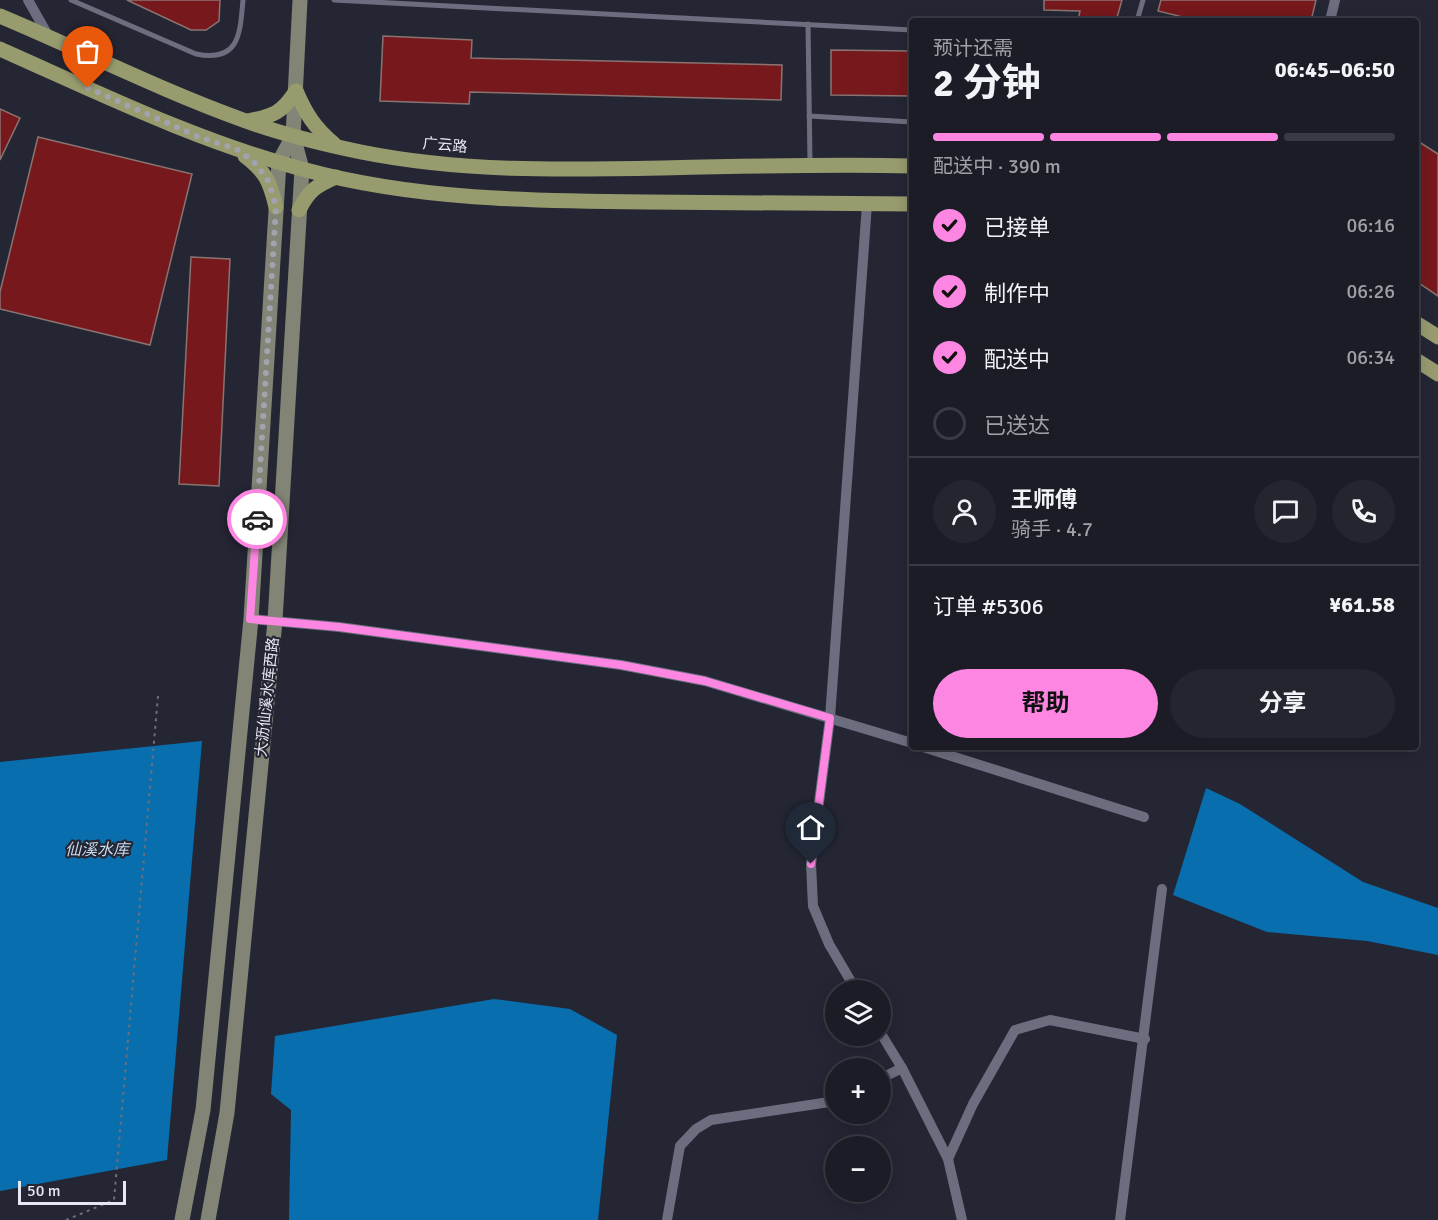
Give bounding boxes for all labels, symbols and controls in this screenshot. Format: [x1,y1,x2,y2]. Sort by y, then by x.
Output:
pin [62,26,113,88]
icon: bag [71,35,104,68]
text: 预计还需 [933,36,1013,61]
text: 06:45–06:50 [1275,56,1395,83]
text: 2 分钟 [933,59,1041,107]
street label: 广云路 [422,134,468,156]
text: 配送中 · 390 m [933,154,1061,179]
icon: check [933,209,966,242]
text: 06:16 [1346,213,1395,238]
text: 已接单 [984,214,1050,241]
icon: check [933,275,966,308]
text: 06:26 [1346,279,1395,304]
text: 制作中 [984,280,1050,307]
icon: check [933,341,966,374]
text: 06:34 [1346,345,1395,370]
text: 配送中 [984,346,1050,373]
text: 已送达 [984,412,1050,439]
button: person [933,480,996,543]
button: chat [1254,480,1317,543]
button: phone [1332,480,1395,543]
text: 王师傅 [1011,486,1077,513]
courier [227,489,287,549]
icon: car [241,503,274,536]
text: 骑手 · 4.7 [1011,517,1093,542]
text: ¥61.58 [1329,591,1395,618]
text: 订单 #5306 [933,593,1044,620]
street label: 大沥仙溪水库西路 [252,636,282,758]
button: 帮助 [933,669,1158,738]
button: 分享 [1170,669,1395,738]
pin [785,802,836,864]
icon: home [794,811,827,844]
water label: 仙溪水库 [65,840,132,860]
map controls [825,980,891,1202]
button: layers [825,980,891,1046]
button: + [825,1058,891,1124]
button: − [825,1136,891,1202]
scale bar [18,1178,126,1206]
text: 50 m [27,1181,61,1201]

